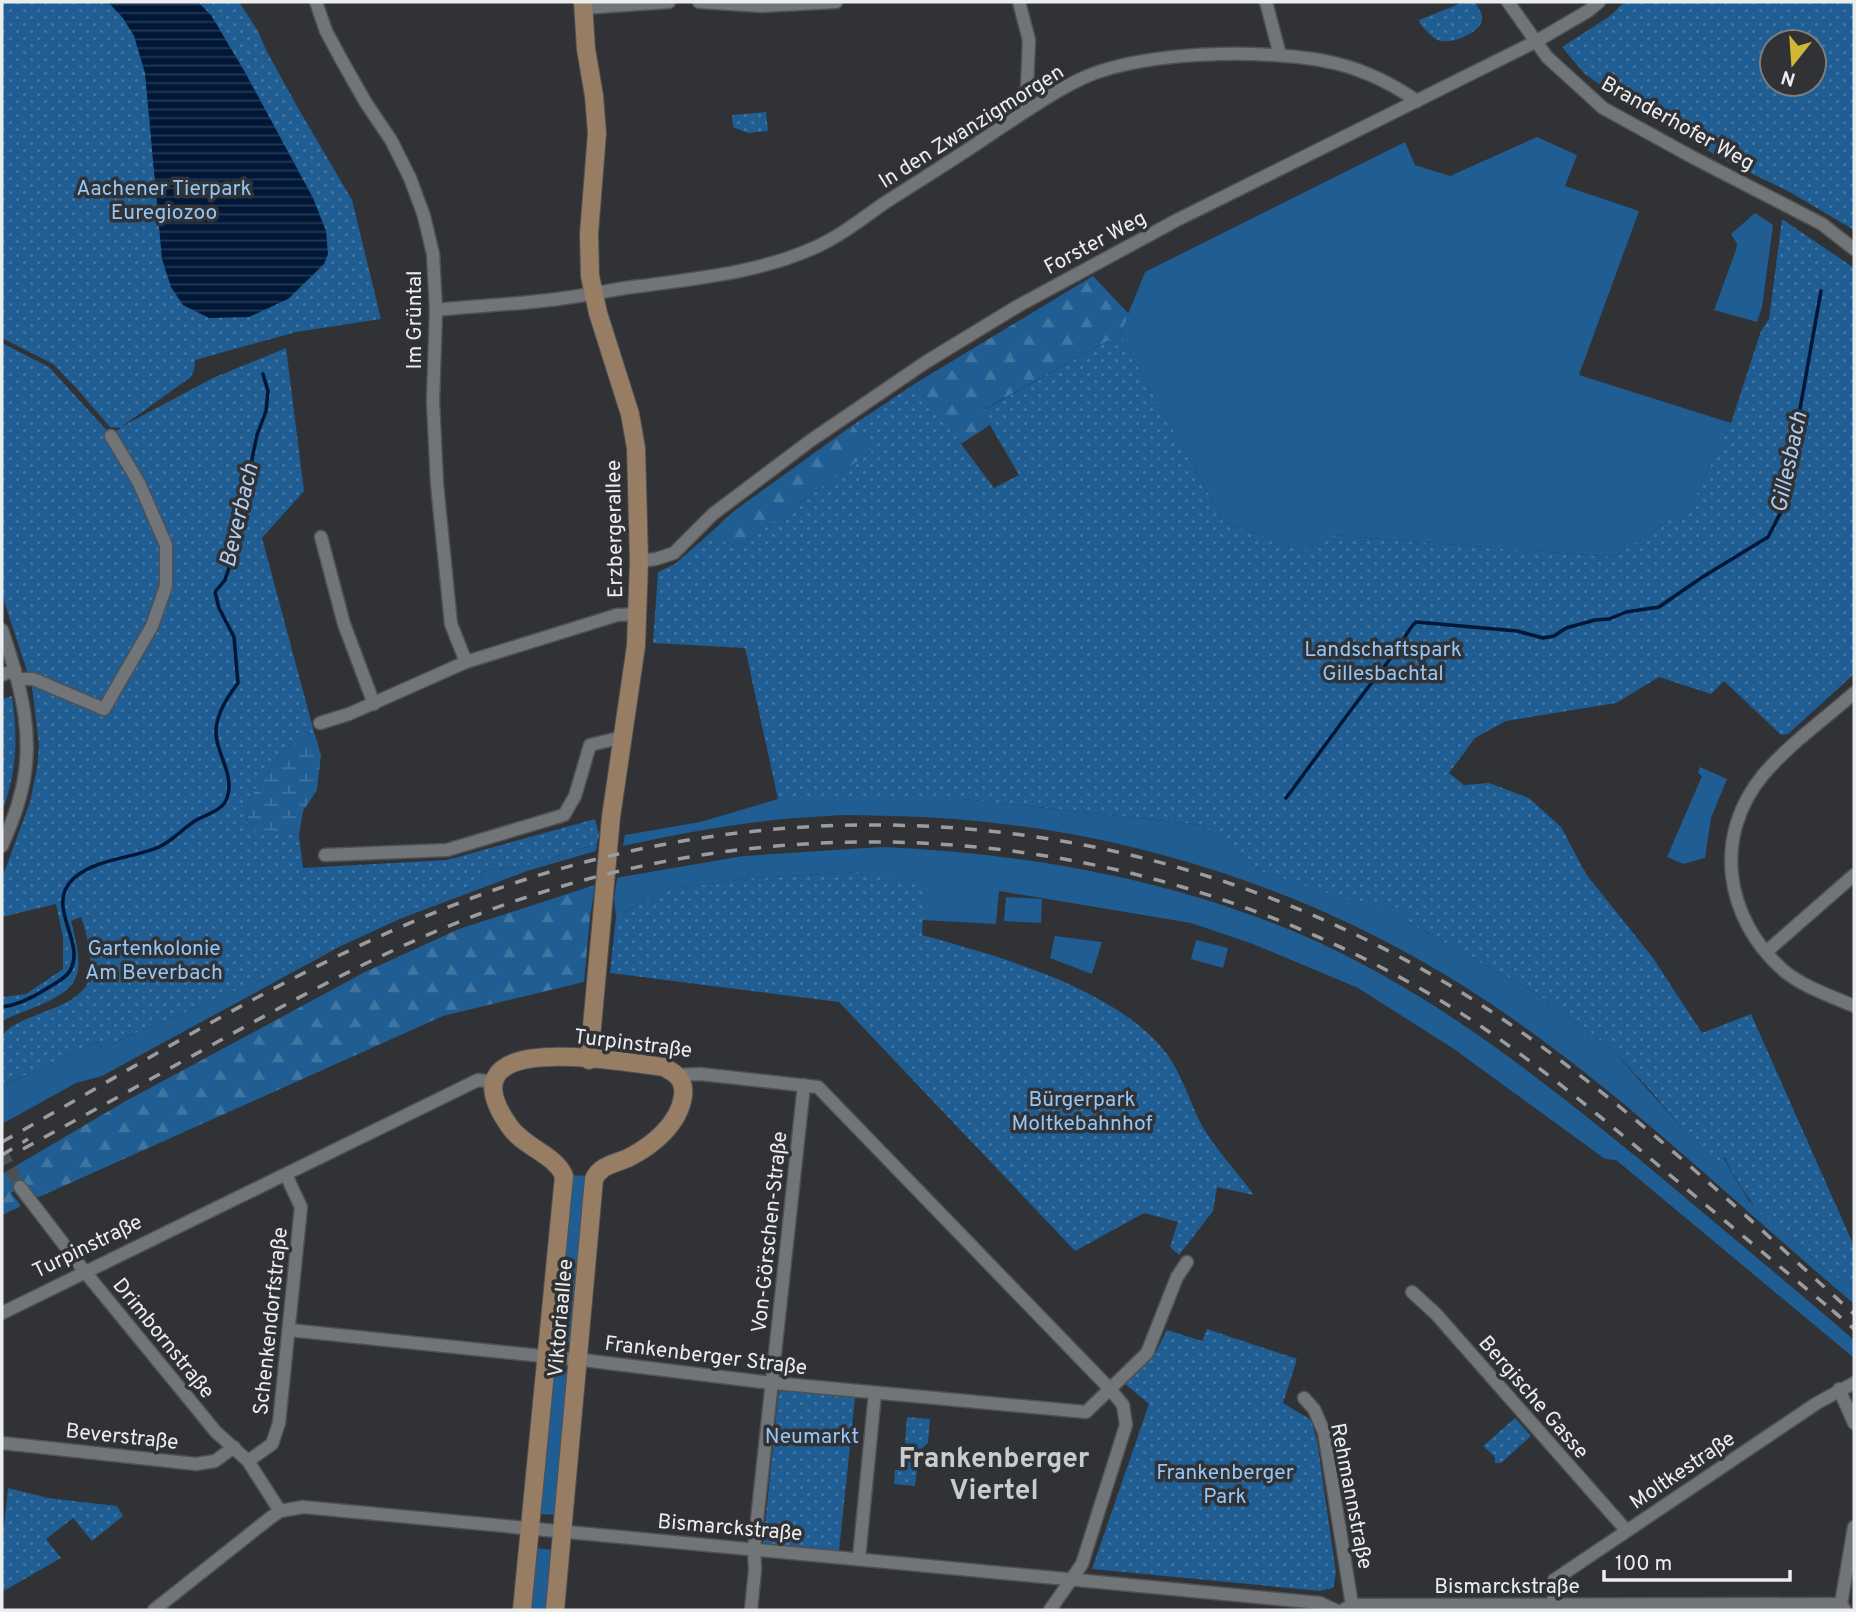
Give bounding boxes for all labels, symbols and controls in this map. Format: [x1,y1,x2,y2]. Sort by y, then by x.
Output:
north arrow [1758,28,1828,98]
street label: In den Zwanzigmorgen [874,59,1070,195]
text: N [1779,64,1799,91]
street label: Branderhofer Weg [1596,71,1759,178]
park label: Aachener Tierpark Euregiozoo [76,176,252,227]
street label: Forster Weg [1040,205,1151,282]
street label: Im Grüntal [402,271,429,369]
water label: Gillesbach [1766,409,1815,516]
water label: Beverbach [214,460,267,570]
street label: Erzbergerallee [601,460,630,598]
park label: Landschaftspark Gillesbachtal [1304,637,1462,688]
park label: Gartenkolonie Am Beverbach [85,936,223,987]
street label: Turpinstraße [572,1024,693,1065]
park label: Bürgerpark Moltkebahnhof [1011,1087,1153,1138]
street label: Von-Görschen-Straße [746,1130,795,1334]
street label: Turpinstraße [28,1209,147,1286]
street label: Schenkendorfstraße [248,1226,295,1417]
street label: Viktoriaallee [543,1258,580,1379]
street label: Drimbornstraße [106,1273,220,1405]
street label: Frankenberger Straße [603,1331,809,1382]
street label: Bergische Gasse [1472,1331,1594,1465]
street label: Beverstraße [64,1418,180,1457]
street label: Rehmannstraße [1323,1421,1378,1572]
park label: Neumarkt [765,1424,859,1451]
street label: Moltkestraße [1625,1426,1741,1516]
district label: Frankenberger Viertel [898,1442,1090,1510]
park label: Frankenberger Park [1156,1460,1294,1511]
street label: Bismarckstraße [656,1509,804,1548]
scale bar [1604,1538,1790,1582]
text: 100 m [1615,1551,1672,1578]
street label: Bismarckstraße [1434,1574,1580,1601]

